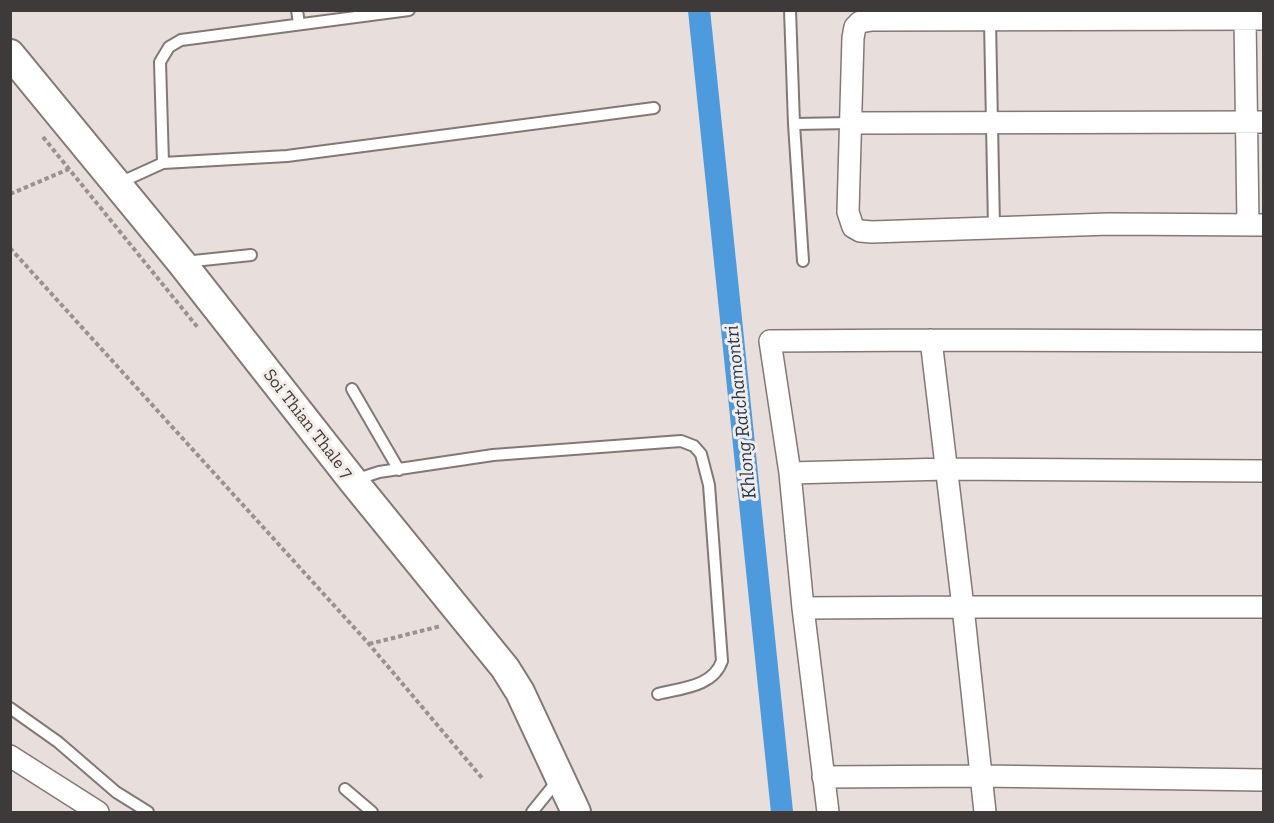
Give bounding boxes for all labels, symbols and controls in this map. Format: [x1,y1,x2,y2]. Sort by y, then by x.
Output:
water label: Khlong Ratchamontri [720,324,762,500]
street label: Soi Thian Thale 7 [259,365,357,483]

